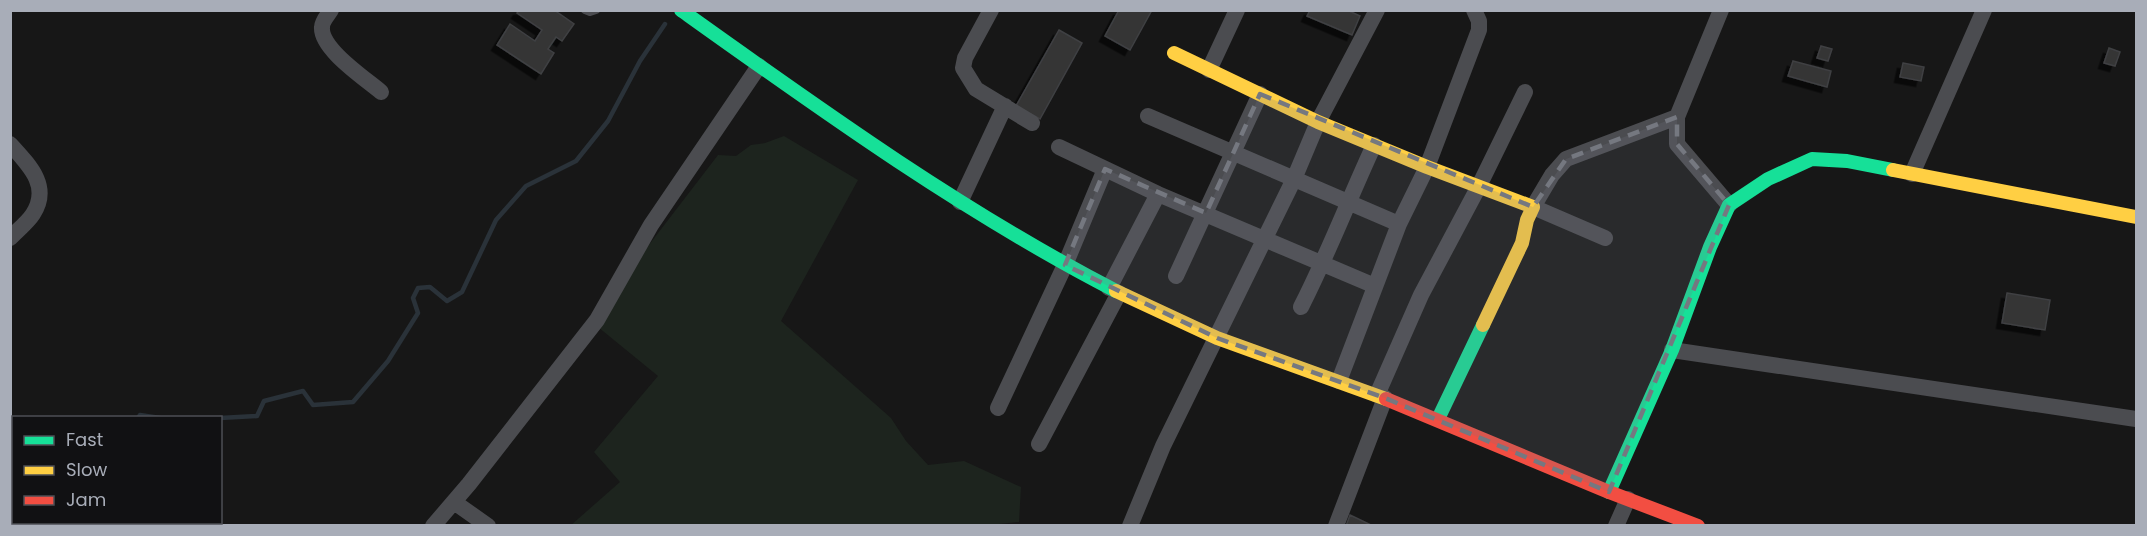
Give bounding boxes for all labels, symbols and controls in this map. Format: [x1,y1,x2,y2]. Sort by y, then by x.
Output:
legend [12,416,222,524]
text: Fast [66,427,103,452]
text: Slow [66,457,108,482]
text: Jam [66,487,106,512]

